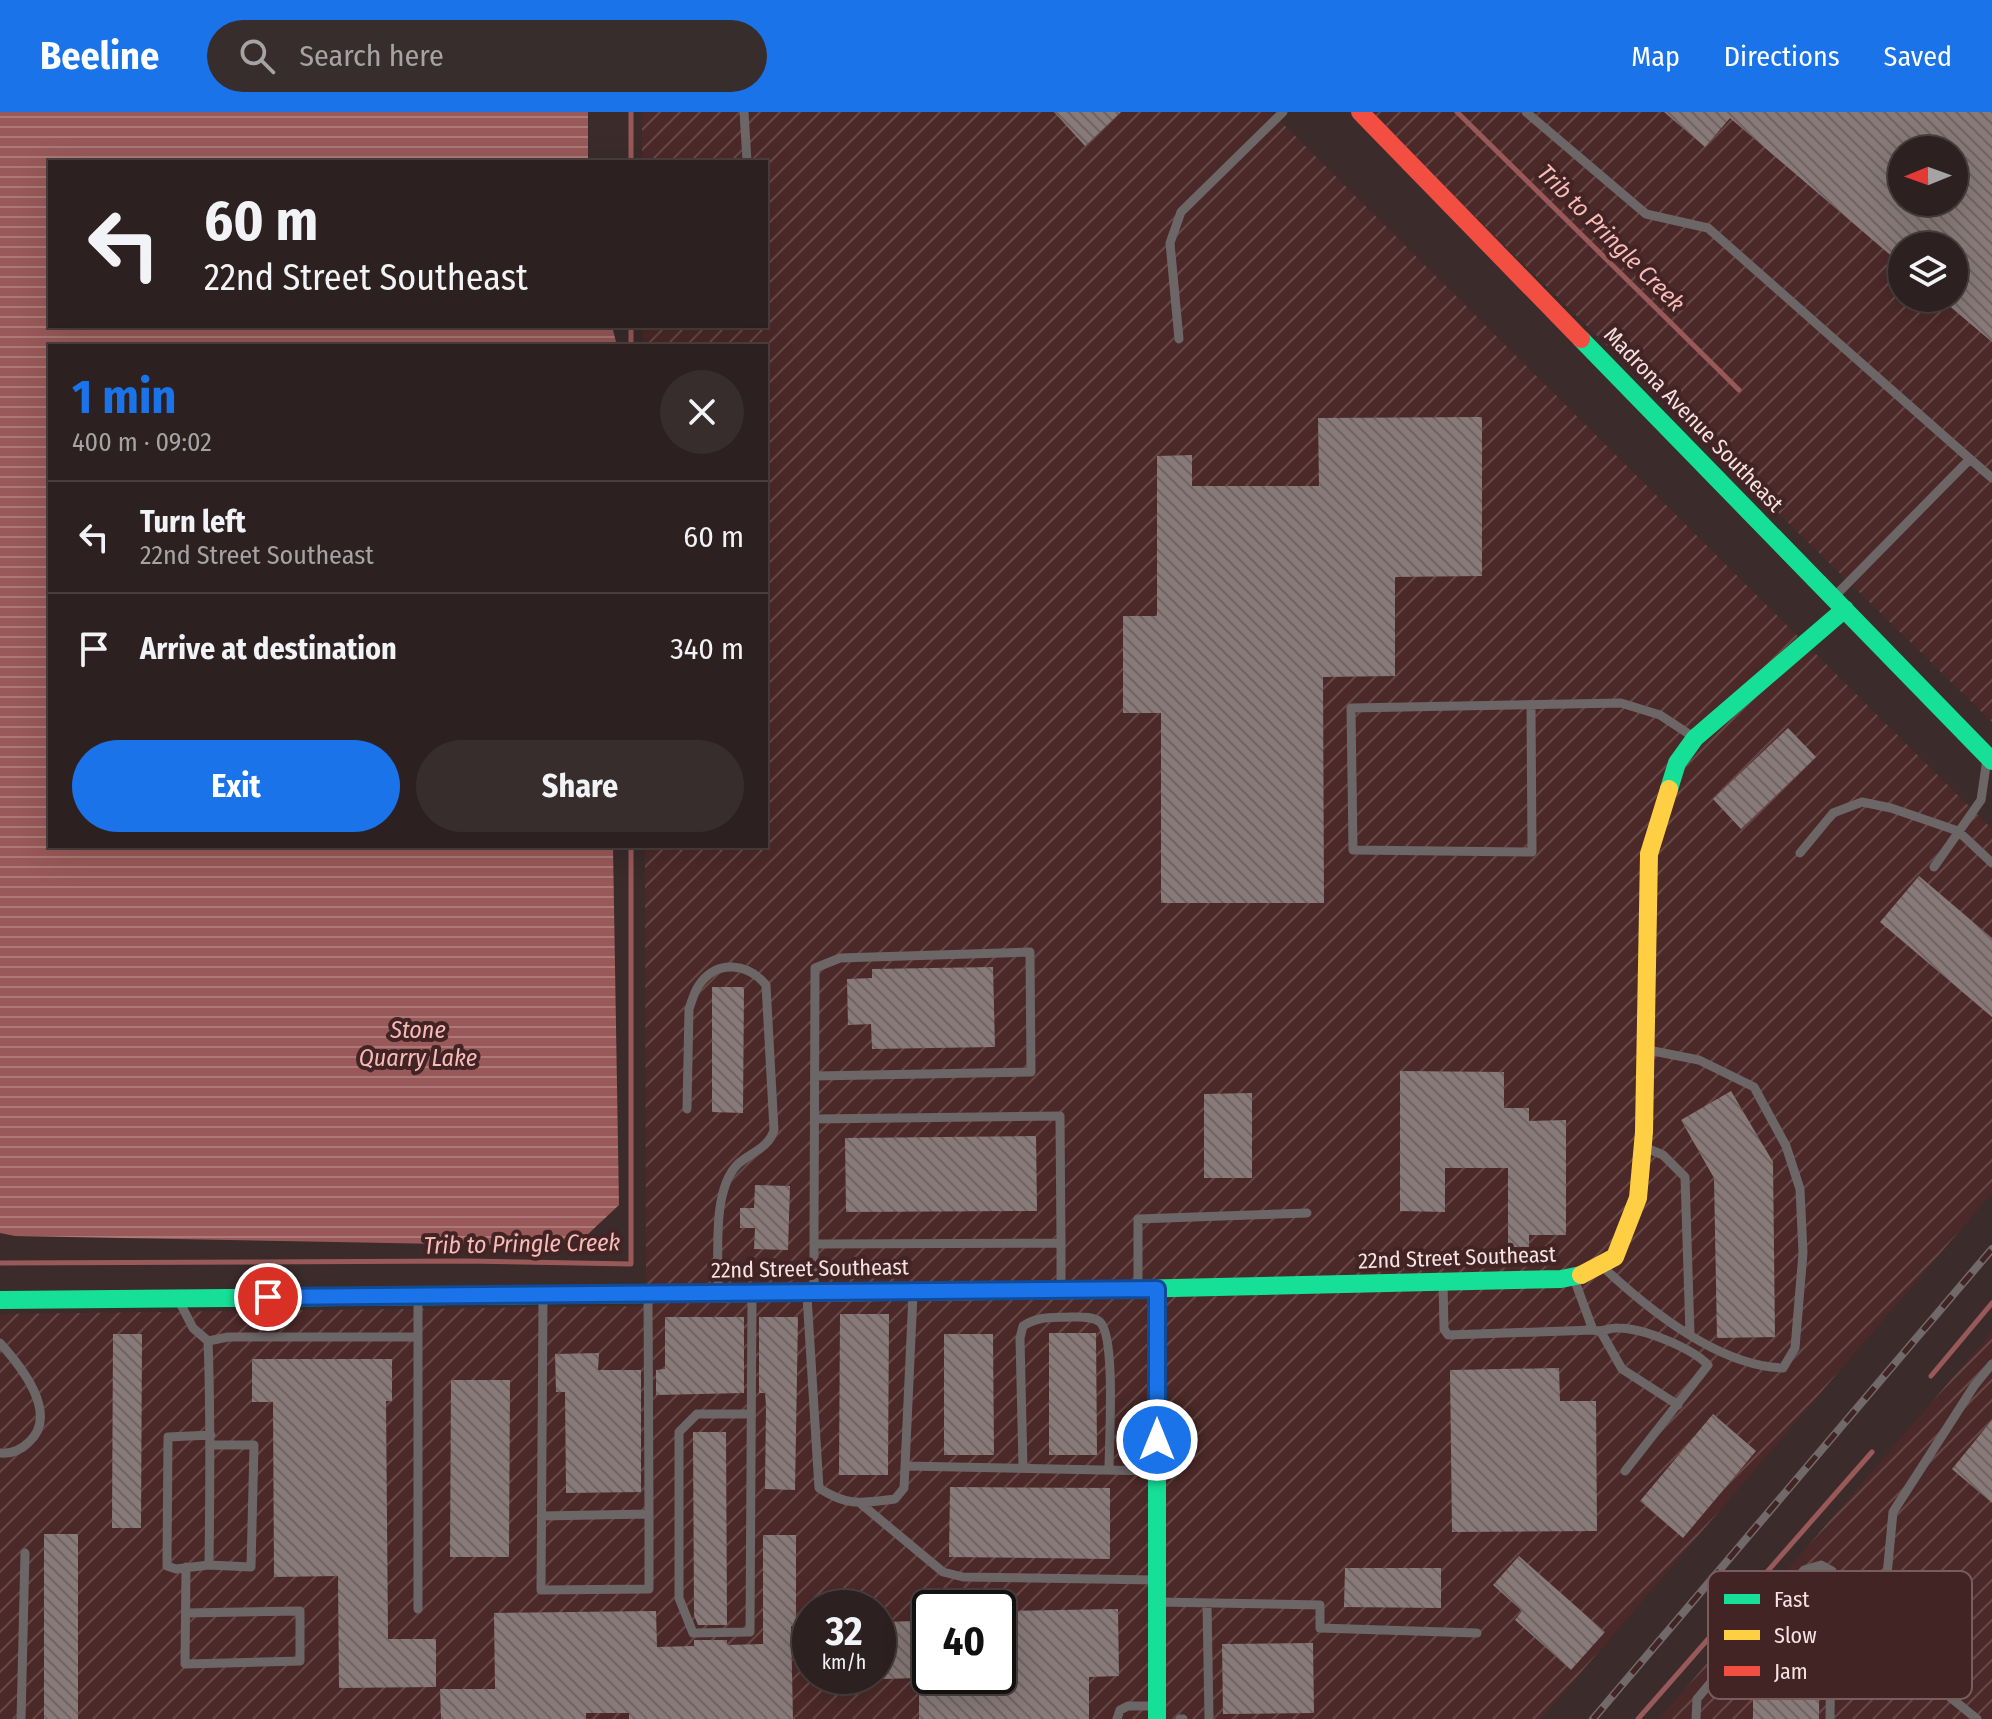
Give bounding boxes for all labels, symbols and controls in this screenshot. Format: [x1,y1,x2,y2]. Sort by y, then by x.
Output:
search box [207,20,767,92]
text: Beeline [40,33,159,79]
icon: search [235,34,279,78]
text: Search here [299,38,444,74]
text: Map [1631,40,1680,73]
text: Directions [1724,40,1840,73]
text: Saved [1884,40,1952,73]
north arrow [1888,136,1968,216]
map controls [1888,136,1968,312]
water label: Trib to Pringle Creek [1532,159,1690,317]
text: 60 m [204,188,318,255]
icon: left [72,192,176,296]
button: layers [1888,232,1968,312]
text: 22nd Street Southeast [204,256,528,300]
street label: Madrona Avenue Southeast [1598,321,1789,518]
text: 1 min [72,368,177,426]
button: close [660,370,744,454]
text: 400 m · 09:02 [72,427,212,458]
text: Turn left [140,504,246,540]
icon: left [72,515,116,559]
text: 60 m [683,519,744,555]
text: 22nd Street Southeast [140,540,374,571]
icon: arrive [72,627,116,671]
text: Arrive at destination [140,631,397,667]
text: 340 m [670,631,744,667]
button: Exit [72,740,400,832]
button: Share [416,740,744,832]
water label: Stone Quarry Lake [359,1016,477,1072]
water label: Trib to Pringle Creek [423,1228,621,1260]
street label: 22nd Street Southeast [1358,1241,1557,1274]
street label: 22nd Street Southeast [711,1253,910,1284]
pin [234,1263,302,1331]
icon: arrive [246,1275,290,1319]
position arrow [1115,1398,1199,1482]
legend [1708,1571,1972,1699]
text: Fast [1774,1586,1810,1613]
speed limit sign: 40 [912,1590,1016,1694]
text: 32 [825,1608,863,1656]
text: Slow [1774,1622,1817,1649]
text: km/h [822,1650,866,1674]
text: Jam [1774,1658,1808,1685]

